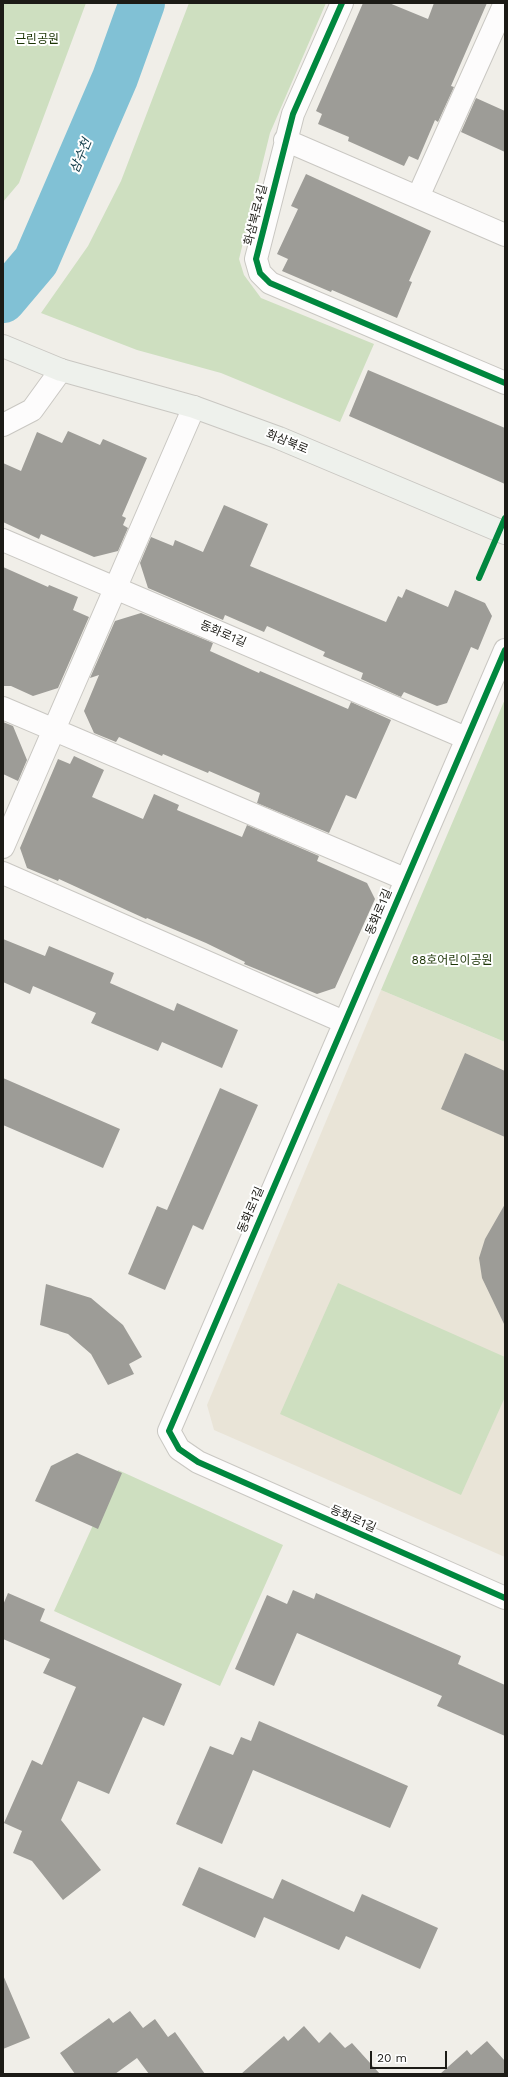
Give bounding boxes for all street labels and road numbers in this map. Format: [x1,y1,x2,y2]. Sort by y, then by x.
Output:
street label: 화삼북로4길 [241,183,271,247]
street label: 화삼북로 [264,427,310,457]
street label: 동화로1길 [198,618,248,650]
street label: 동화로1길 [363,887,395,937]
street label: 동화로1길 [235,1185,267,1235]
street label: 동화로1길 [328,1502,378,1536]

